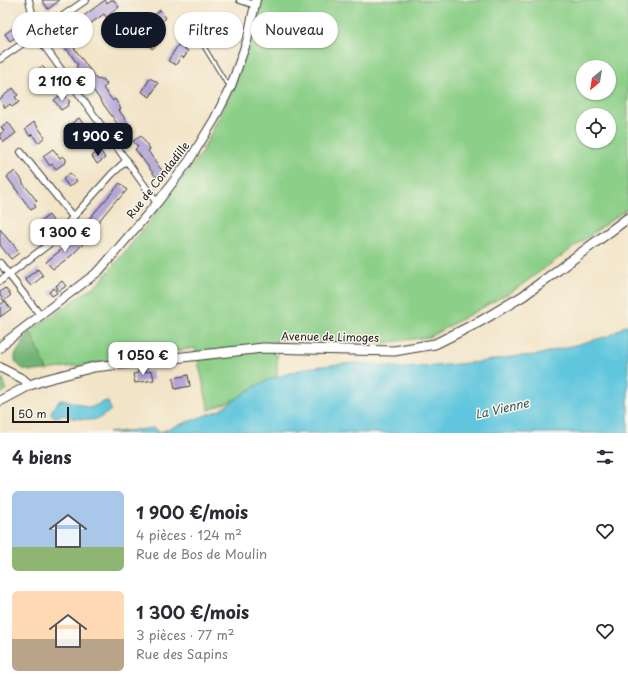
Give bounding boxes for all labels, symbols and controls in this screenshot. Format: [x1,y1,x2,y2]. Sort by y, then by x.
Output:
chip: Acheter [12,12,93,48]
chip: Louer [101,12,166,48]
chip: Filtres [174,12,243,48]
chip: Nouveau [251,12,338,48]
north arrow [576,60,616,100]
map controls [576,60,616,148]
pin: 2 110 € [25,68,99,102]
text: 2 110 € [38,71,86,90]
button: locate [576,108,616,148]
pin: 1 900 € [61,123,135,157]
text: 1 900 € [73,126,123,145]
street label: Rue de Condadille [122,138,193,222]
pin: 1 300 € [28,219,102,253]
text: 1 300 € [39,222,91,241]
street label: Avenue de Limoges [281,327,379,346]
pin: 1 050 € [106,342,180,376]
text: 1 050 € [117,345,169,364]
water label: La Vienne [473,393,531,423]
scale bar [12,405,69,424]
text: 50 m [18,405,47,422]
text: 4 biens [12,444,72,470]
icon: filters [594,446,616,468]
text: 1 900 €/mois [136,499,248,525]
icon: home [44,507,92,555]
icon: heart [594,520,616,542]
text: 4 pièces · 124 m² [136,525,242,544]
text: Rue de Bos de Moulin [136,544,267,563]
text: 1 300 €/mois [136,599,249,625]
icon: home [44,607,92,655]
icon: heart [594,620,616,642]
text: 3 pièces · 77 m² [136,625,235,644]
text: Rue des Sapins [136,644,228,663]

